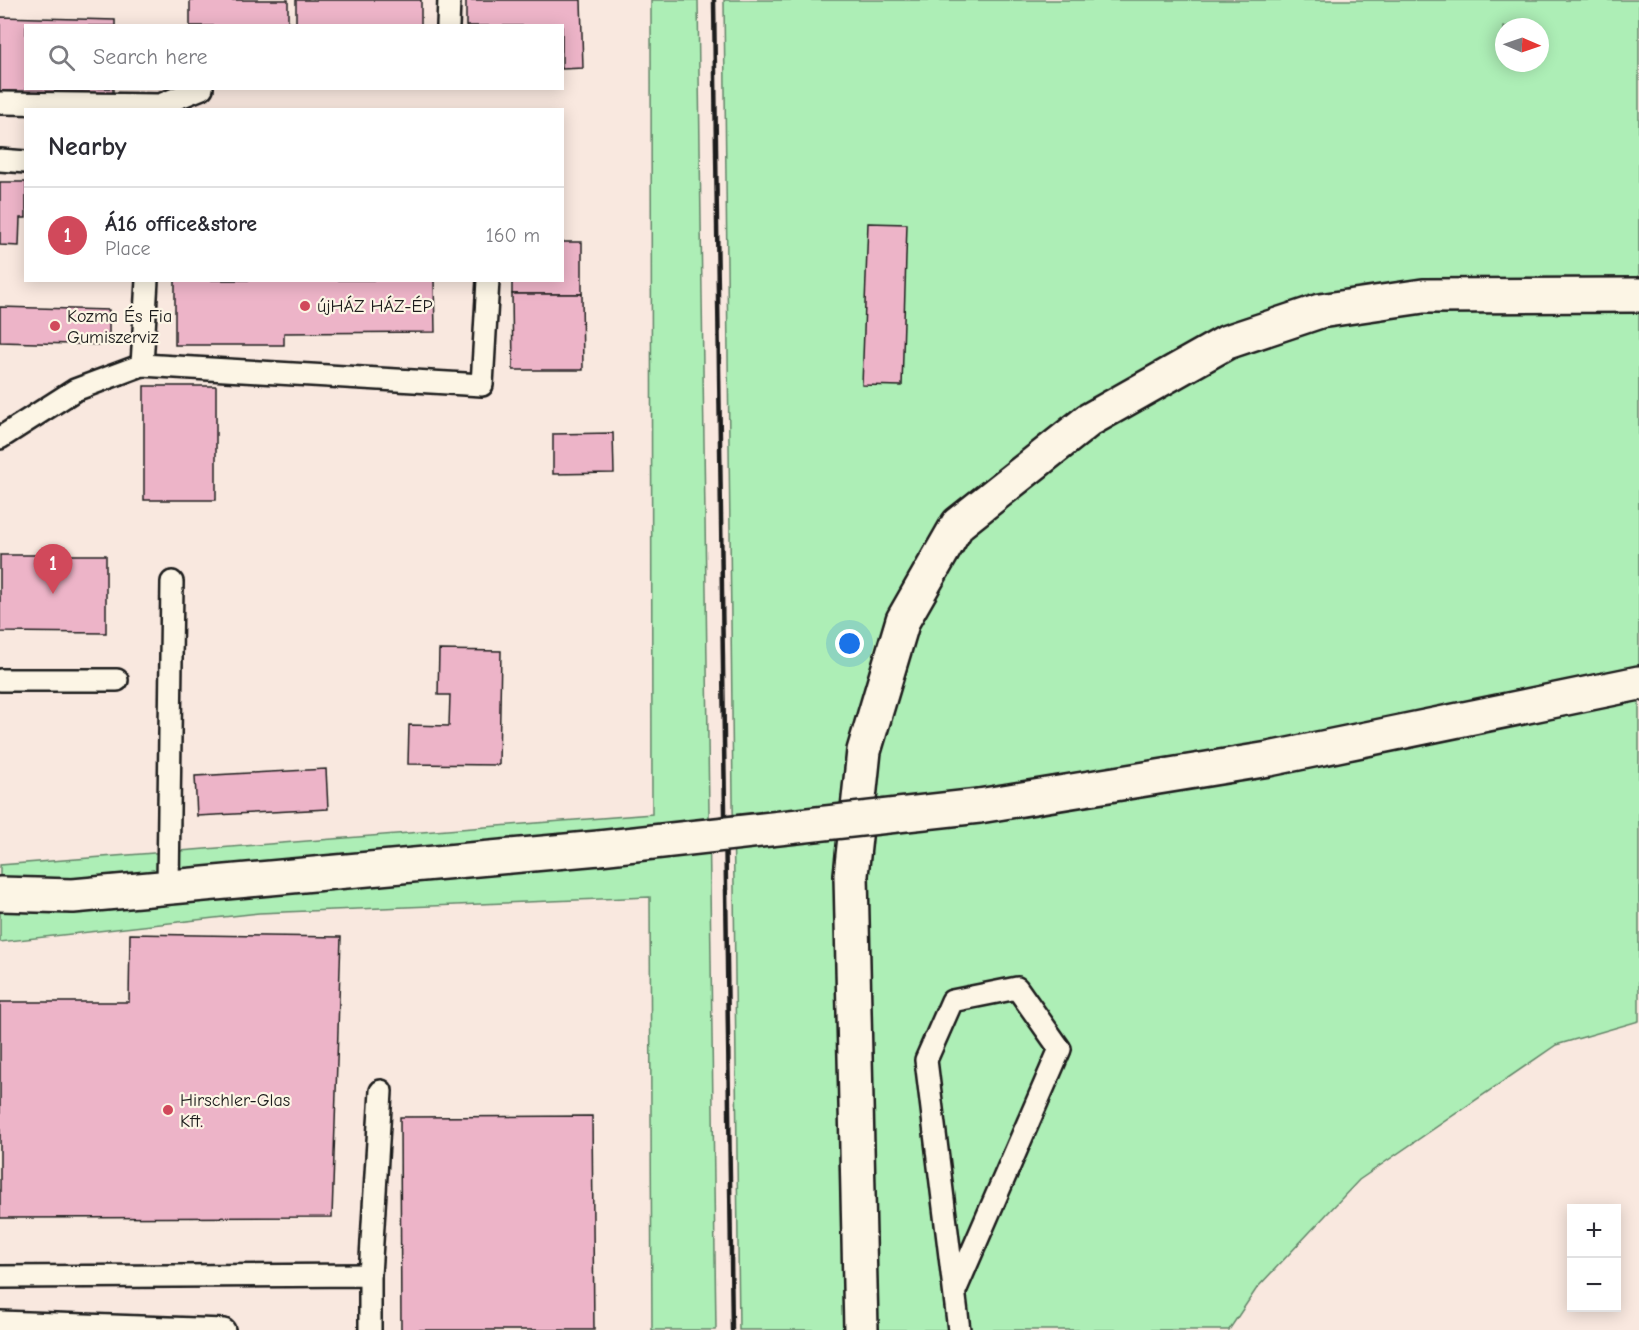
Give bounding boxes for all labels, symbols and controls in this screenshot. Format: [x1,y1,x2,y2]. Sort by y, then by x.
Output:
north arrow [1495,18,1549,72]
search box [24,24,564,90]
icon: search [45,41,78,74]
text: Search here [93,44,208,70]
text: Nearby [48,132,127,162]
text: Á16 office&store [105,211,257,237]
text: 1 [64,224,71,247]
text: 160 m [486,224,540,247]
text: Place [105,237,151,260]
place label: újHÁZ HÁZ-ÉP [317,295,433,317]
marker: újHÁZ HÁZ-ÉP [298,299,312,313]
place label: Kozma És Fia Gumiszerviz [67,305,172,348]
marker: Kozma És Fia Gumiszerviz [48,319,62,333]
pin: 1 [34,544,72,594]
your location [835,629,864,658]
place label: Hirschler-Glas Kft. [180,1090,290,1132]
marker: Hirschler-Glas Kft. [161,1103,175,1117]
map controls [1567,1204,1621,1312]
button: + [1567,1204,1621,1258]
button: − [1567,1258,1621,1312]

